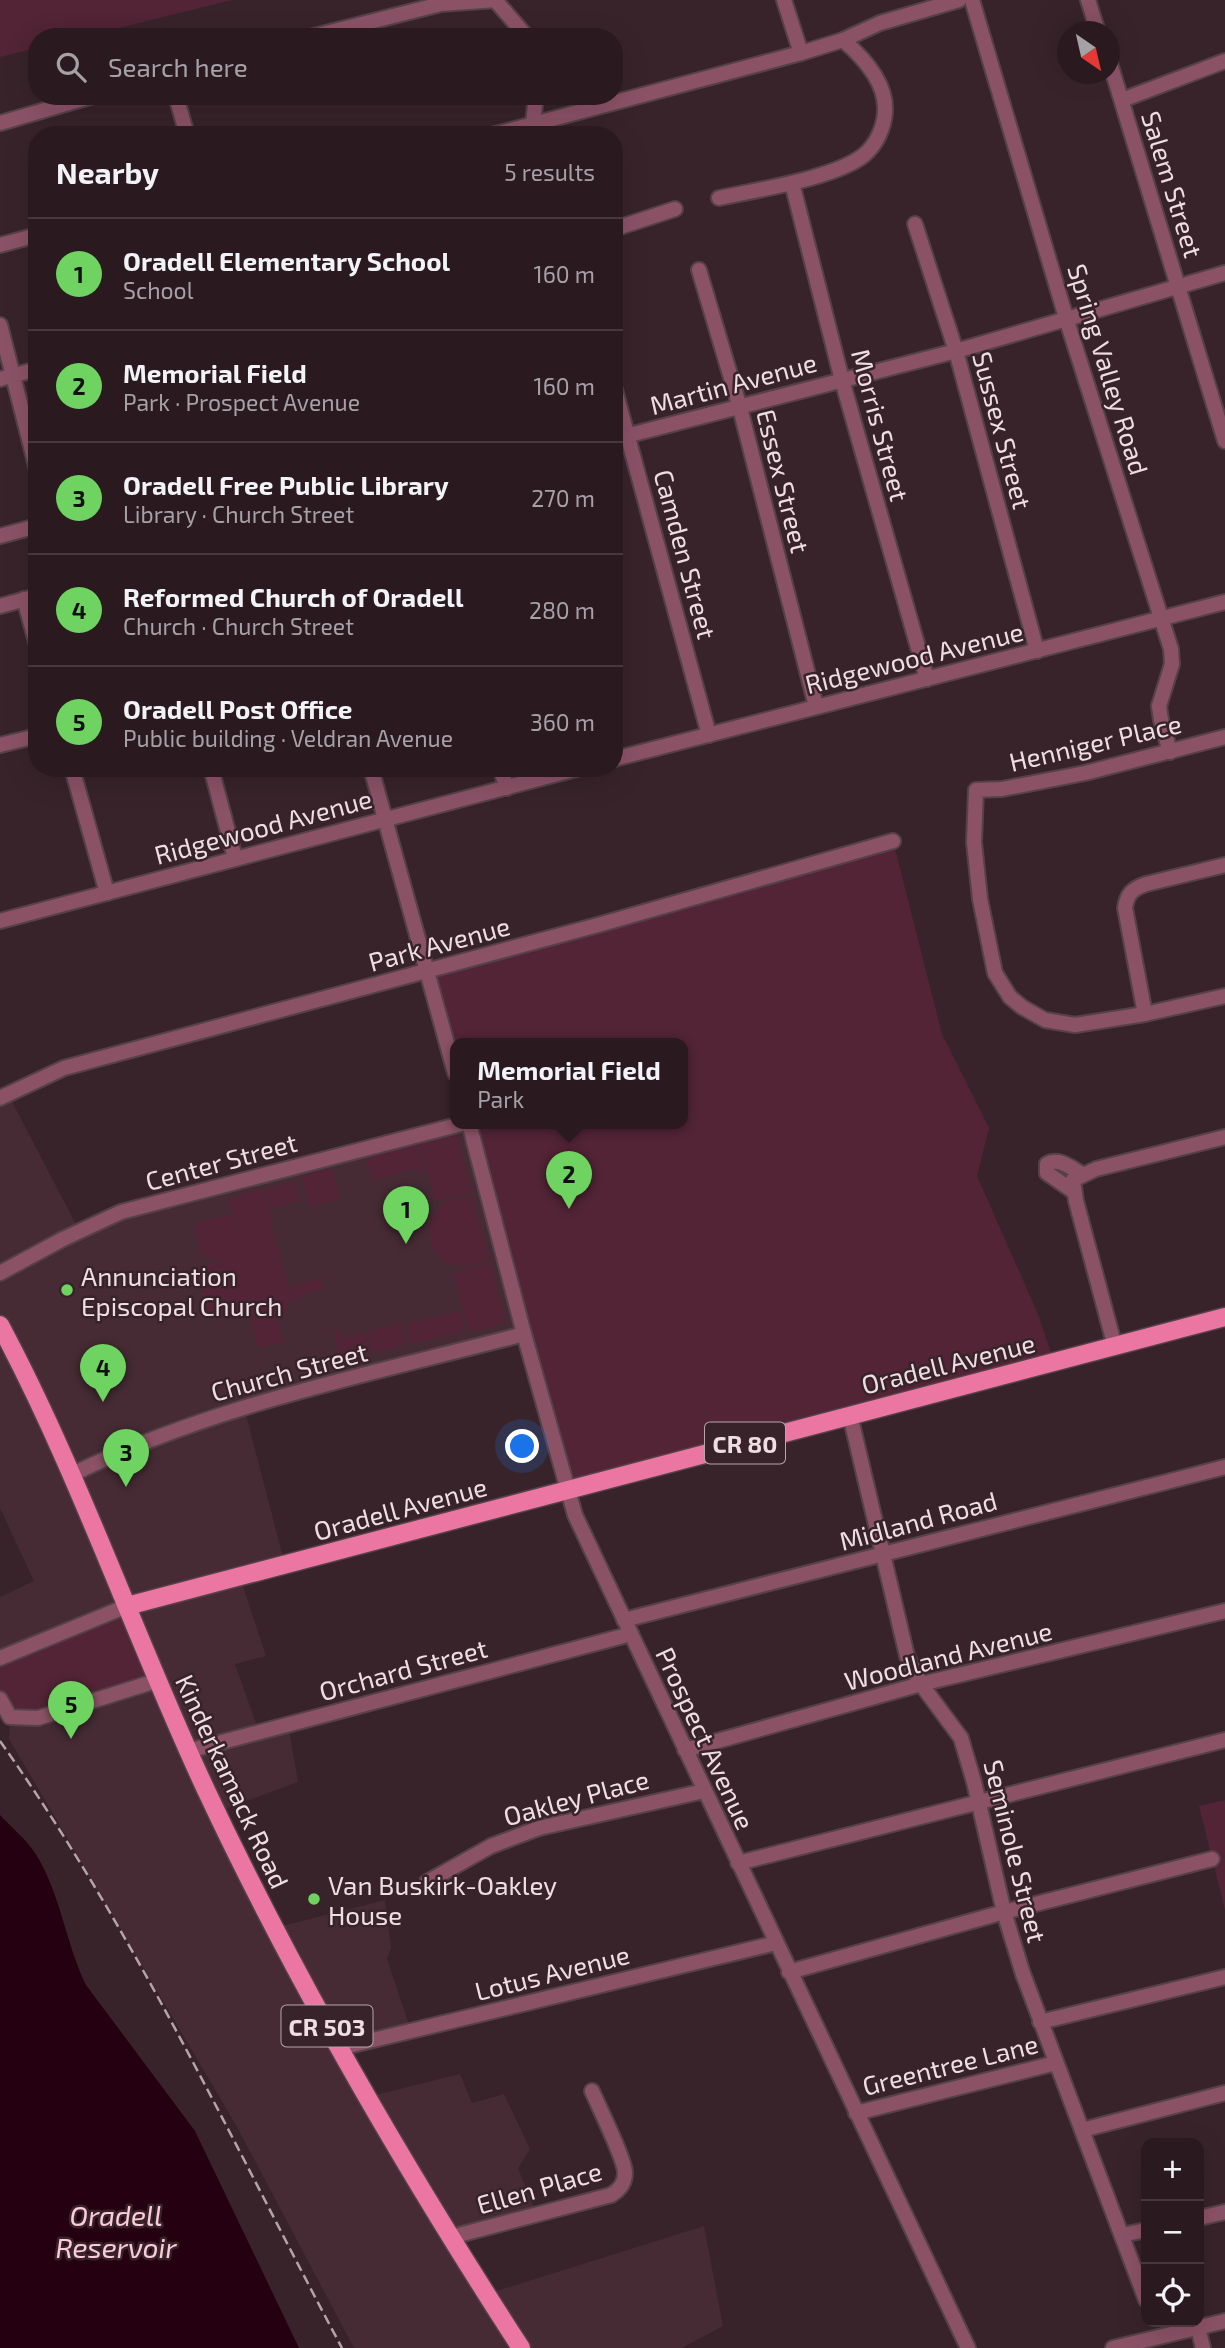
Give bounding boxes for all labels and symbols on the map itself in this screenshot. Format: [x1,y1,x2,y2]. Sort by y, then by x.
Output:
north arrow [1057,21,1120,84]
street label: Salem Street [1136,107,1210,261]
street label: Spring Valley Road [1062,260,1156,478]
street label: Martin Avenue [646,346,820,420]
street label: Morris Street [846,346,916,505]
street label: Sussex Street [967,348,1039,512]
street label: Essex Street [751,406,817,556]
street label: Camden Street [649,466,723,642]
street label: Ridgewood Avenue [802,615,1026,699]
street label: Henniger Place [1006,707,1184,777]
street label: Ridgewood Avenue [151,782,375,870]
street label: Park Avenue [365,909,513,977]
street label: Center Street [142,1126,300,1196]
pin: 2 [546,1151,592,1209]
pin: 1 [383,1186,429,1244]
place label: Annunciation Episcopal Church [81,1260,282,1321]
marker: Annunciation Episcopal Church [59,1282,75,1298]
street label: Oradell Avenue [858,1326,1038,1400]
street label: Church Street [207,1335,371,1407]
pin: 4 [80,1344,126,1402]
road number: CR 80 [705,1422,785,1464]
pin: 3 [103,1429,149,1487]
your location [505,1429,539,1463]
street label: Oradell Avenue [310,1470,490,1546]
street label: Midland Road [836,1484,1000,1556]
street label: Woodland Avenue [841,1614,1055,1696]
street label: Orchard Street [316,1632,490,1706]
street label: Prospect Avenue [650,1642,762,1834]
street label: Kinderkamack Road [170,1669,296,1893]
pin: 5 [48,1681,94,1739]
street label: Seminole Street [978,1756,1054,1946]
street label: Oakley Place [500,1763,652,1831]
place label: Van Buskirk-Oakley House [328,1869,557,1930]
marker: Van Buskirk-Oakley House [306,1891,322,1907]
street label: Lotus Avenue [471,1938,633,2006]
road number: CR 503 [282,2006,372,2047]
street label: Greentree Lane [859,2027,1041,2101]
street label: Ellen Place [473,2154,605,2220]
water label: Oradell Reservoir [55,2198,177,2264]

